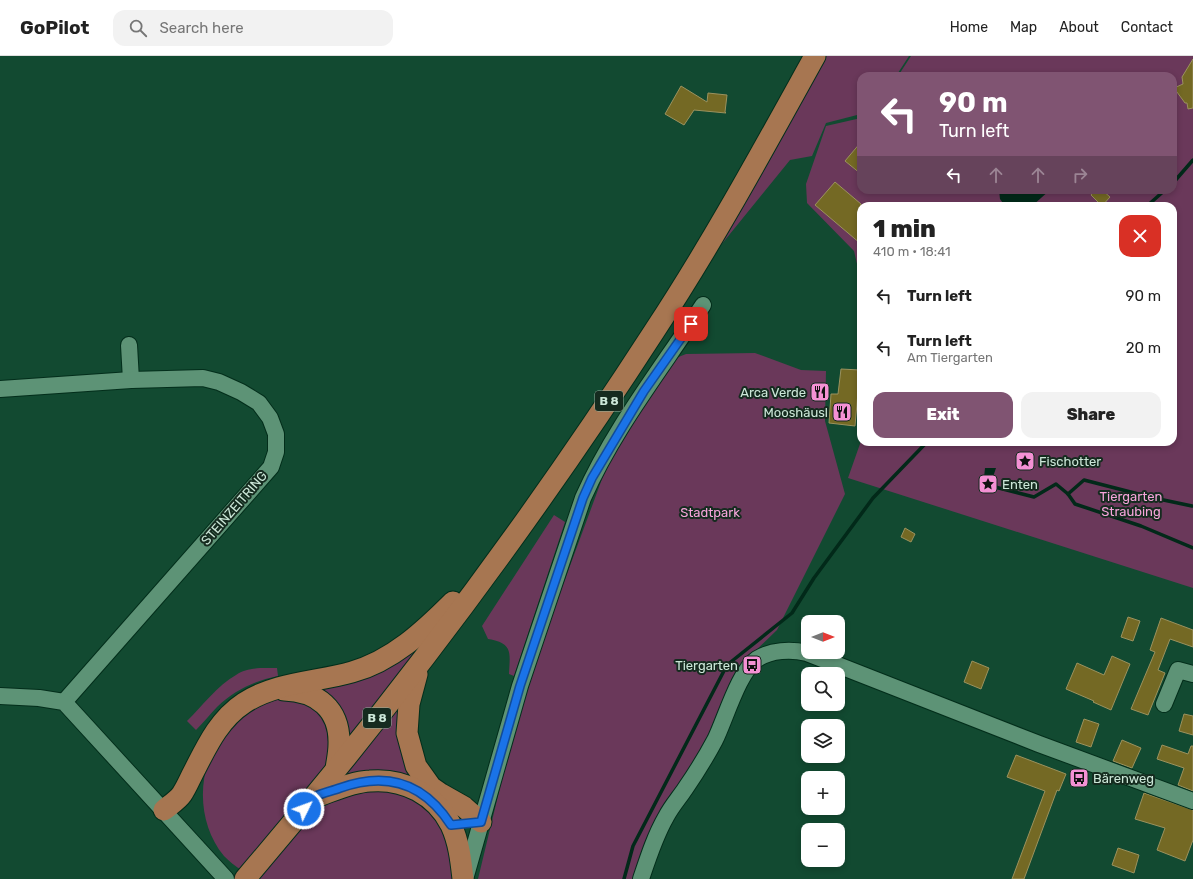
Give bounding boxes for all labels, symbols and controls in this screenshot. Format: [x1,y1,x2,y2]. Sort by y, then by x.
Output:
search box [113,10,393,46]
text: GoPilot [20,16,89,39]
icon: search [127,17,149,39]
text: Search here [159,19,244,37]
text: Home [950,19,988,36]
text: Map [1010,19,1037,36]
text: About [1059,19,1099,36]
text: Contact [1121,19,1173,36]
text: 90 m [939,86,1008,119]
icon: left [873,88,925,140]
text: Turn left [939,120,1009,142]
icon: left [943,164,965,186]
icon: ahead [985,164,1007,186]
icon: ahead [1027,164,1049,186]
icon: right [1069,164,1091,186]
text: 1 min [873,215,936,243]
button: close [1119,215,1161,257]
text: 410 m · 18:41 [873,244,951,259]
icon: left [873,285,895,307]
text: Turn left [907,287,972,305]
text: 90 m [1126,287,1161,305]
pin [674,307,708,341]
icon: arrive [680,313,702,335]
text: Turn left [907,332,972,350]
icon: left [873,337,895,359]
text: 20 m [1126,339,1161,357]
text: Am Tiergarten [907,350,993,365]
restaurant icon: Arca Verde [809,381,831,403]
place label: Arca Verde [740,385,806,400]
road number: B 8 [595,391,623,411]
button: Exit [873,392,1013,438]
button: Share [1021,392,1161,438]
restaurant icon: Mooshäusl [831,401,853,423]
place label: Mooshäusl [763,405,828,420]
place icon: Fischotter [1014,450,1036,472]
place label: Fischotter [1039,454,1101,469]
street label: STEINZEITRING [198,468,270,548]
place icon: Enten [977,473,999,495]
place label: Enten [1002,477,1038,492]
park label: Tiergarten Straubing [1100,489,1162,520]
park label: Stadtpark [680,505,740,520]
north arrow [801,615,845,659]
map controls [801,615,845,867]
bus stop icon: Tiergarten [741,654,763,676]
place label: Tiergarten [675,658,738,674]
button: search [801,667,845,711]
road number: B 8 [363,708,391,728]
button: layers [801,719,845,763]
bus stop icon: Bärenweg [1068,767,1090,789]
button: + [801,771,845,815]
place label: Bärenweg [1093,771,1154,787]
position arrow [283,788,325,830]
button: − [801,823,845,867]

